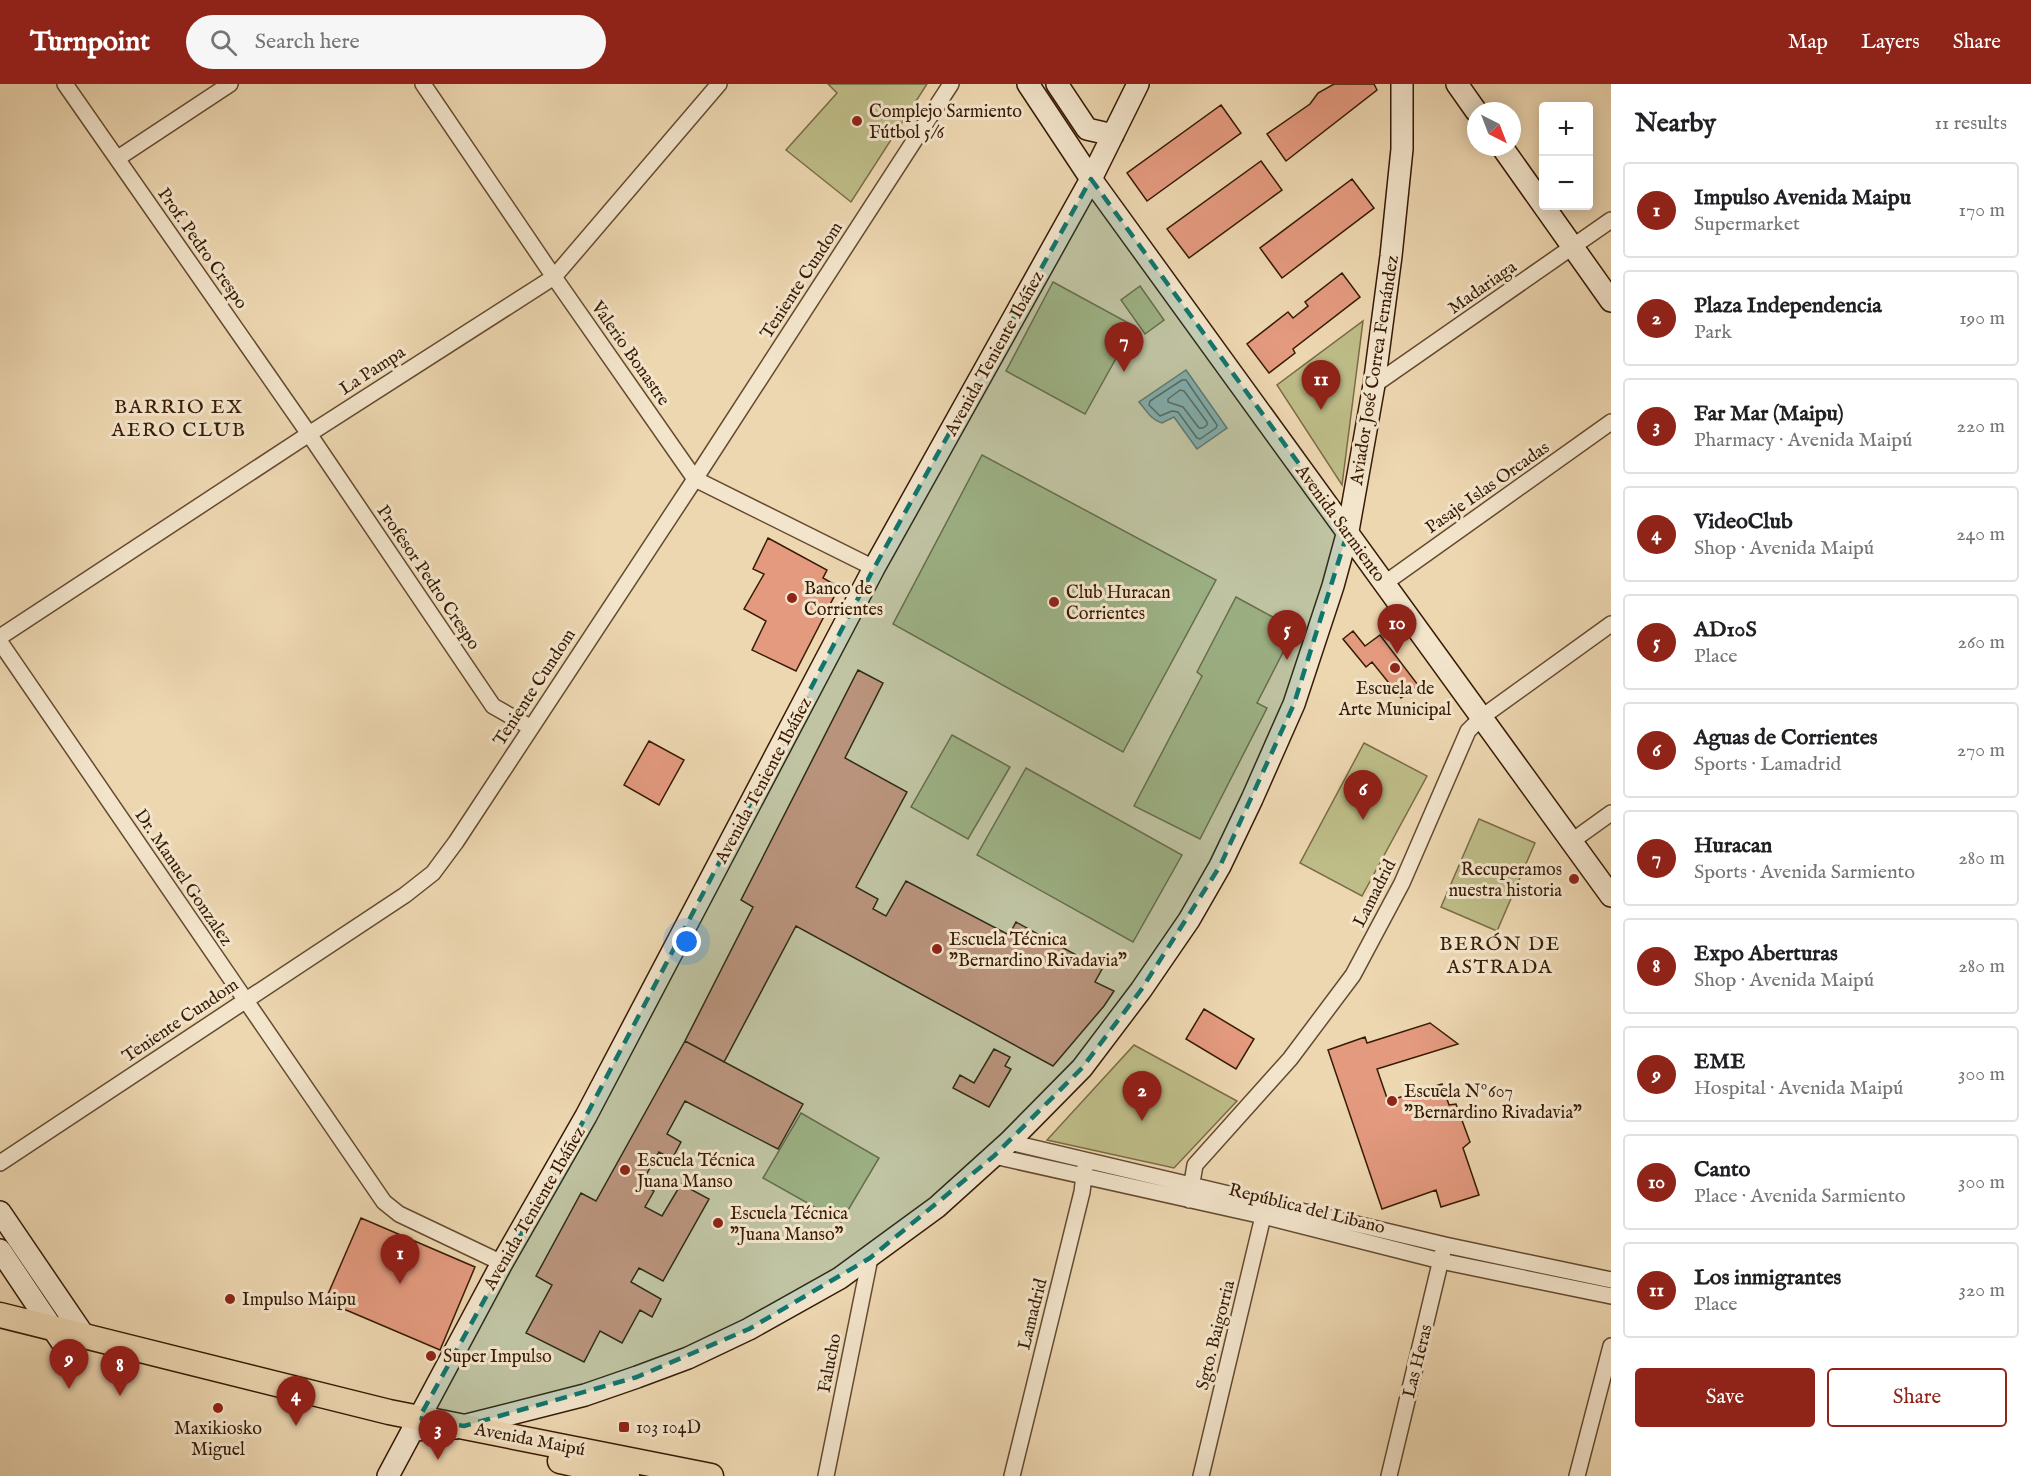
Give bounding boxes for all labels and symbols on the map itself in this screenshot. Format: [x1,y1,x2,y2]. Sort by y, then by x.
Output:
place label: Complejo Sarmiento Fútbol 5/6 [869,101,1022,145]
north arrow [1467,102,1521,156]
marker: Complejo Sarmiento Fútbol 5/6 [850,114,864,128]
street label: Prof. Pedro Crespo [151,184,252,314]
street label: Teniente Cundom [756,218,849,344]
street label: Aviador José Correa Fernández [1346,254,1405,488]
street label: Madariaga [1444,256,1522,320]
street label: Avenida Teniente Ibáñez [940,267,1050,441]
street label: Valerio Bonastre [585,296,674,411]
pin: 7 [1104,322,1144,372]
street label: La Pampa [336,341,410,401]
pin: 11 [1302,360,1340,410]
district label: BARRIO EX AERO CLUB [111,395,246,443]
street label: Pasaje Islas Orcadas [1421,437,1554,540]
street label: Avenida Sarmiento [1289,460,1390,587]
street label: Profesor Pedro Crespo [371,501,485,655]
place label: Banco de Corrientes [804,578,883,622]
place label: Club Huracan Corrientes [1066,582,1171,626]
marker: Banco de Corrientes [785,591,799,605]
marker: Club Huracan Corrientes [1047,595,1061,609]
pin: 10 [1378,604,1416,654]
pin: 5 [1268,610,1306,660]
street label: Teniente Cundom [489,625,582,751]
marker: Escuela de Arte Municipal [1388,661,1402,675]
place label: Escuela de Arte Municipal [1338,678,1451,722]
street label: Avenida Teniente Ibáñez [710,694,818,869]
pin: 6 [1344,770,1382,820]
street label: Dr. Manuel Gonzalez [128,805,237,951]
street label: Lamadrid [1349,856,1402,931]
place label: Recuperamos nuestra historia [1448,859,1562,903]
marker: Recuperamos nuestra historia [1567,872,1581,886]
your location [672,927,701,956]
place label: Escuela Técnica "Bernardino Rivadavia" [949,929,1127,973]
district label: BERÓN DE ASTRADA [1439,932,1561,980]
marker: Escuela Técnica "Bernardino Rivadavia" [930,942,944,956]
street label: Teniente Cundom [118,974,243,1069]
pin: 2 [1122,1072,1162,1121]
place label: Escuela Nº607 "Bernardino Rivadavia" [1404,1081,1582,1125]
marker: Escuela Nº607 "Bernardino Rivadavia" [1385,1094,1399,1108]
street label: Avenida Teniente Ibáñez [479,1123,592,1296]
place label: Escuela Técnica Juana Manso [635,1150,755,1194]
marker: Escuela Técnica Juana Manso [618,1163,632,1177]
street label: República del Libano [1226,1179,1388,1240]
place label: Escuela Técnica "Juana Manso" [730,1203,848,1247]
marker: Escuela Técnica "Juana Manso" [711,1216,725,1230]
pin: 1 [380,1234,420,1284]
street label: Lamadrid [1013,1276,1054,1352]
street label: Sgto. Baigorria [1192,1278,1241,1393]
place label: Impulso Maipu [242,1289,356,1312]
marker: Impulso Maipu [223,1292,237,1306]
street label: Las Heras [1398,1322,1439,1401]
street label: Falucho [813,1331,848,1395]
pin: 9 [50,1340,88,1389]
pin: 8 [100,1346,140,1396]
place label: Super Impulso [443,1346,552,1369]
marker: Super Impulso [424,1349,438,1363]
pin: 4 [276,1376,316,1426]
marker: Maxikiosko Miguel [211,1401,225,1415]
pin: 3 [418,1410,458,1460]
place label: 103 104D [636,1417,701,1440]
place label: Maxikiosko Miguel [174,1418,262,1462]
street label: Avenida Maipú [472,1418,587,1462]
marker: 103 104D [617,1420,631,1434]

